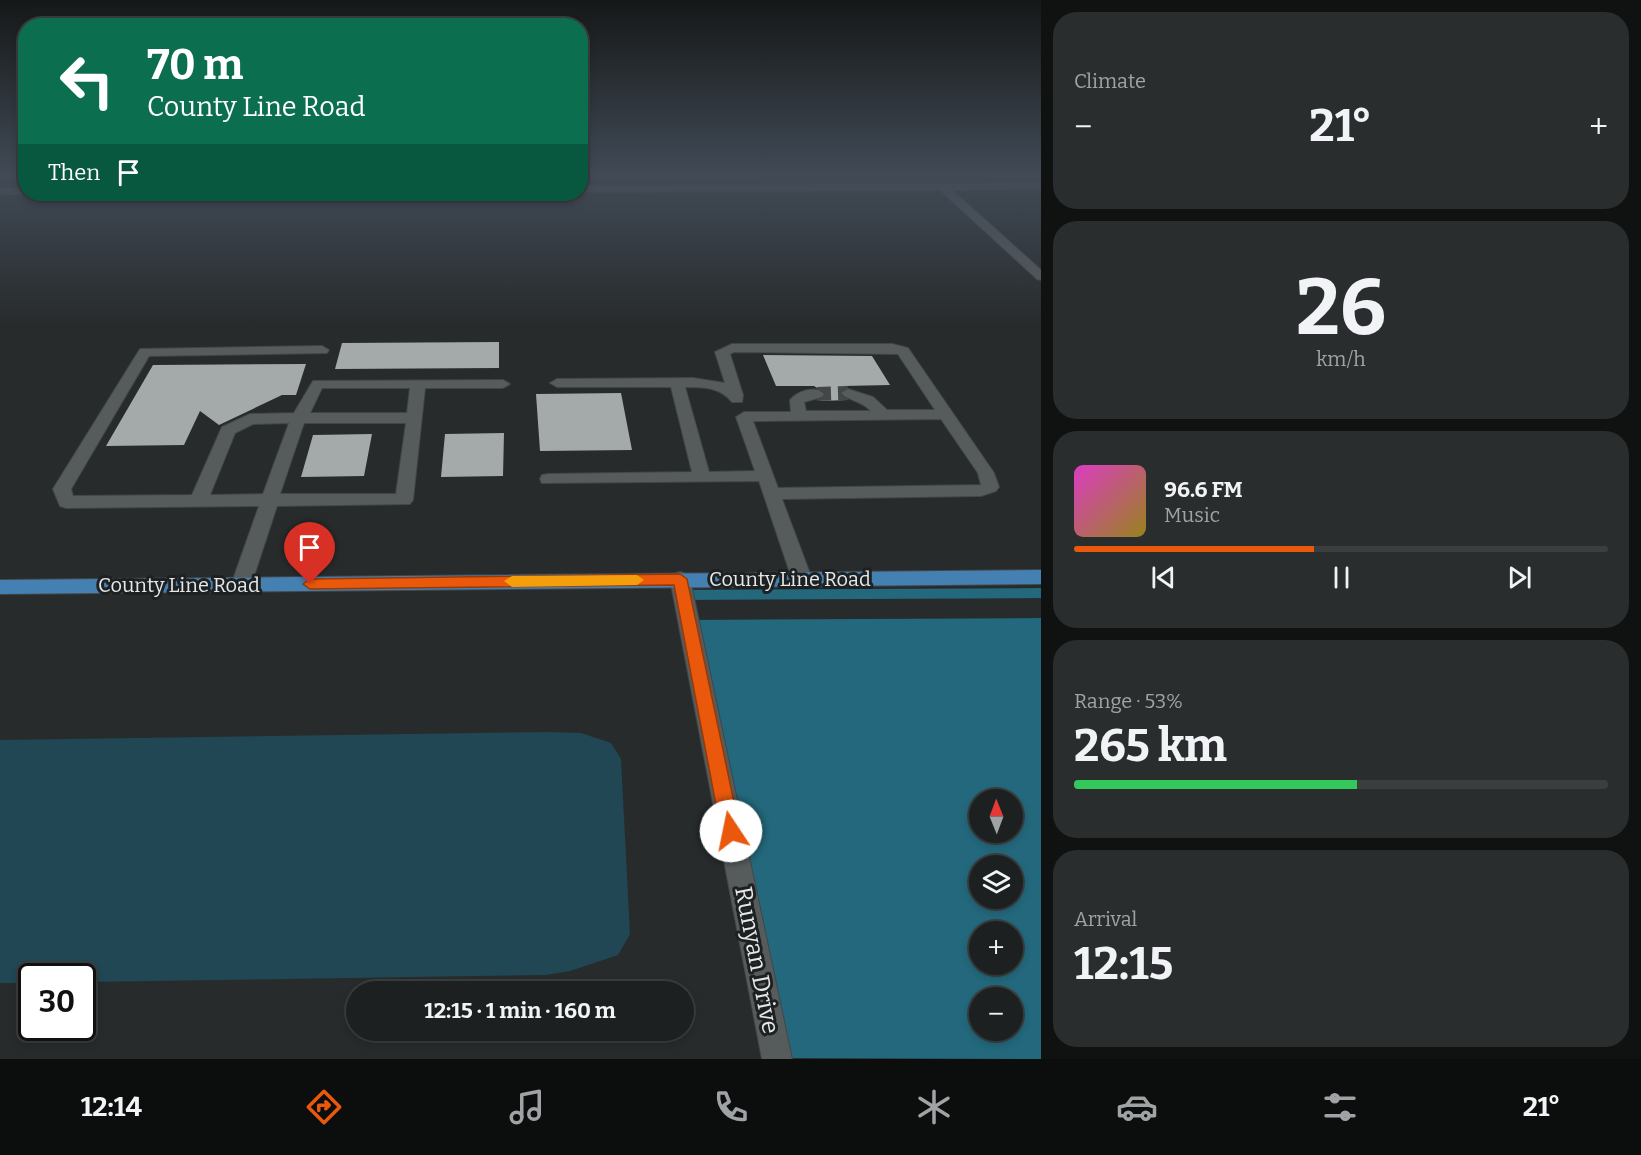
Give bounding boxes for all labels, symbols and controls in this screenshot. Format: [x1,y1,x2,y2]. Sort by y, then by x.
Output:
text: 70 m [147,40,243,90]
icon: left [48,42,126,120]
text: Climate [1074,69,1146,93]
text: County Line Road [147,91,366,123]
text: 21° [1309,99,1372,153]
text: − [1074,107,1092,147]
text: + [1589,107,1608,147]
icon: arrive [112,156,145,189]
text: Then [48,159,100,186]
text: 26 [1296,261,1386,355]
text: km/h [1316,347,1366,371]
text: 96.6 FM [1164,476,1243,503]
text: Music [1164,503,1220,527]
pin [284,522,335,584]
icon: arrive [293,531,326,564]
icon: previous [1147,561,1180,594]
icon: pause [1325,561,1358,594]
icon: next [1503,561,1536,594]
street label: County Line Road [709,567,871,591]
street label: County Line Road [98,573,260,597]
text: Range · 53% [1074,689,1183,713]
text: 265 km [1074,719,1227,773]
north arrow [969,789,1023,843]
map controls [969,789,1023,1041]
position arrow [699,799,763,863]
button: layers [969,855,1023,909]
street label: Runyan Drive [729,884,785,1036]
text: Arrival [1074,907,1137,931]
button: + [969,921,1023,975]
text: 12:15 [1074,937,1173,991]
speed limit sign: 30 [18,963,96,1041]
button: − [969,987,1023,1041]
text: 12:15 · 1 min · 160 m [424,997,616,1024]
icon: directions [303,1086,345,1128]
icon: music [506,1086,548,1128]
icon: phone [710,1086,752,1128]
icon: climate [913,1086,955,1128]
icon: car [1116,1086,1158,1128]
icon: filters [1319,1086,1361,1128]
text: 12:14 [81,1091,142,1123]
text: 21° [1523,1091,1560,1123]

